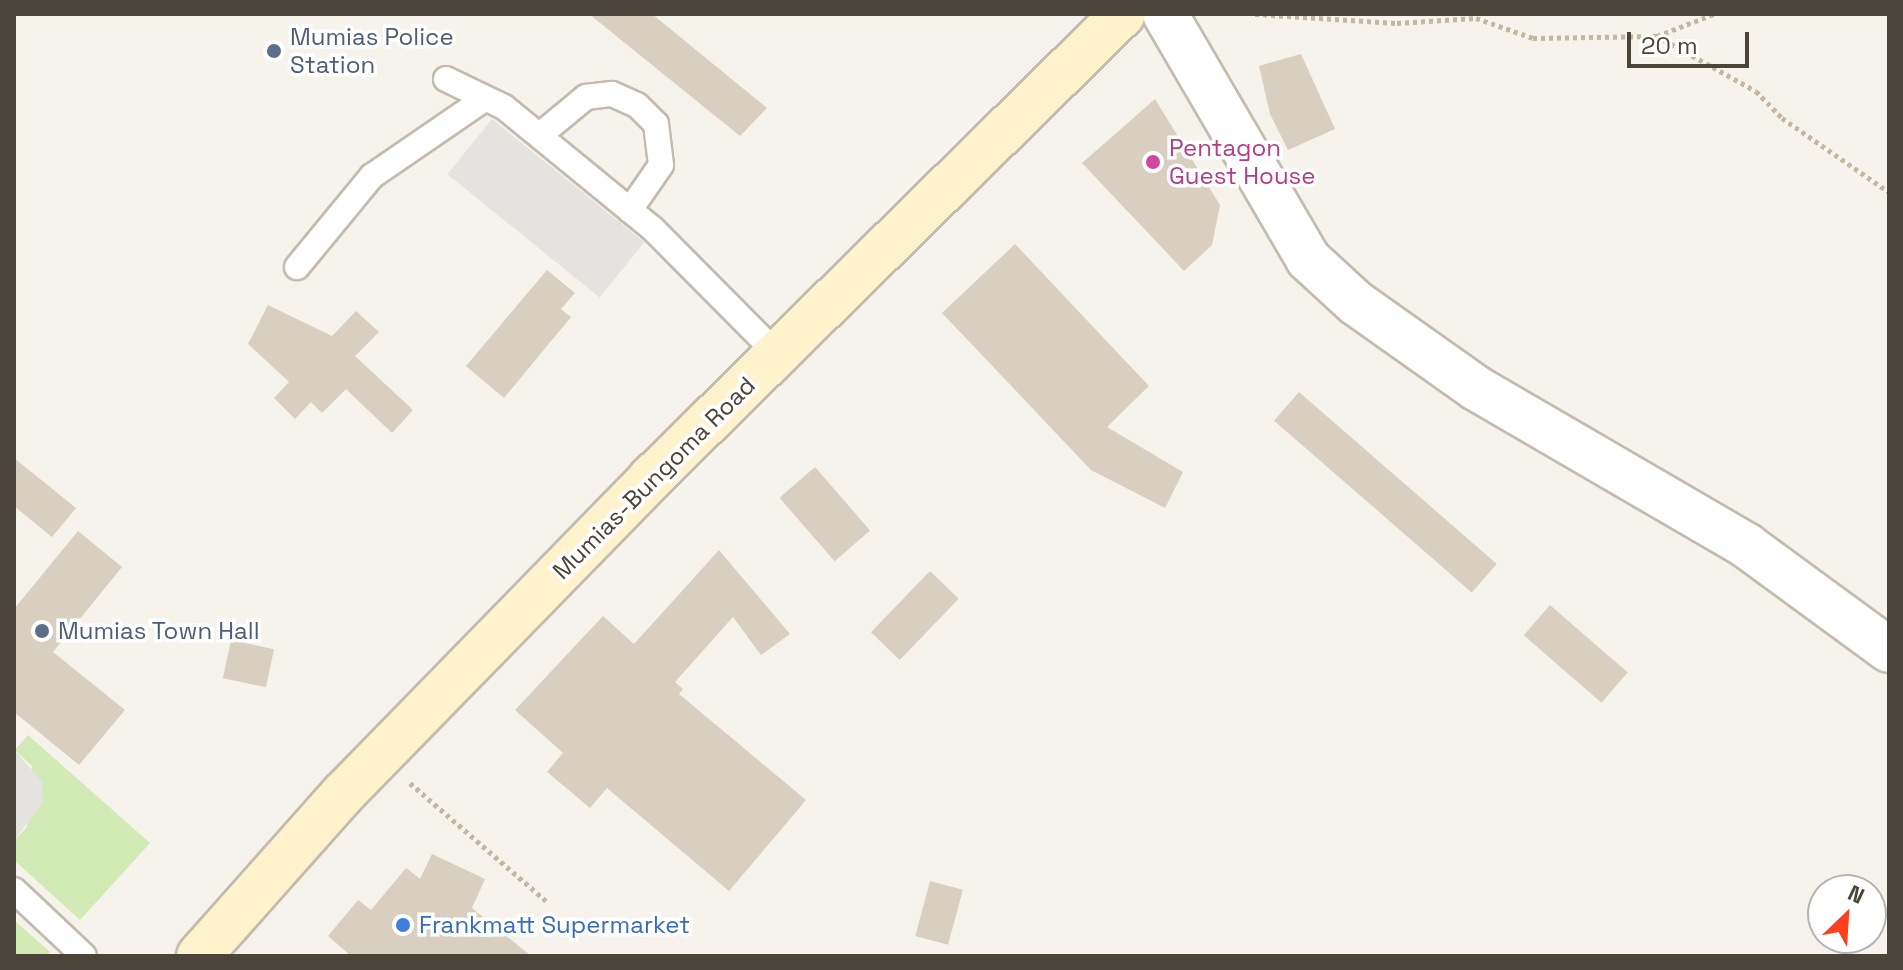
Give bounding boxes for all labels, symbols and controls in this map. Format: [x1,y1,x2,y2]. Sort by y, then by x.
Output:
scale bar [1631,16,1753,66]
place label: Mumias Police Station [290,23,454,79]
text: 20 m [1641,30,1698,61]
marker: Mumias Police Station [265,42,283,60]
place label: Pentagon Guest House [1169,134,1315,190]
marker: Pentagon Guest House [1144,153,1162,171]
street label: Mumias-Bungoma Road [547,371,761,585]
place label: Mumias Town Hall [58,617,260,645]
marker: Mumias Town Hall [33,622,51,640]
north arrow [1807,874,1887,954]
text: N [1844,878,1869,910]
place label: Frankmatt Supermarket [419,911,690,939]
marker: Frankmatt Supermarket [394,916,412,934]

